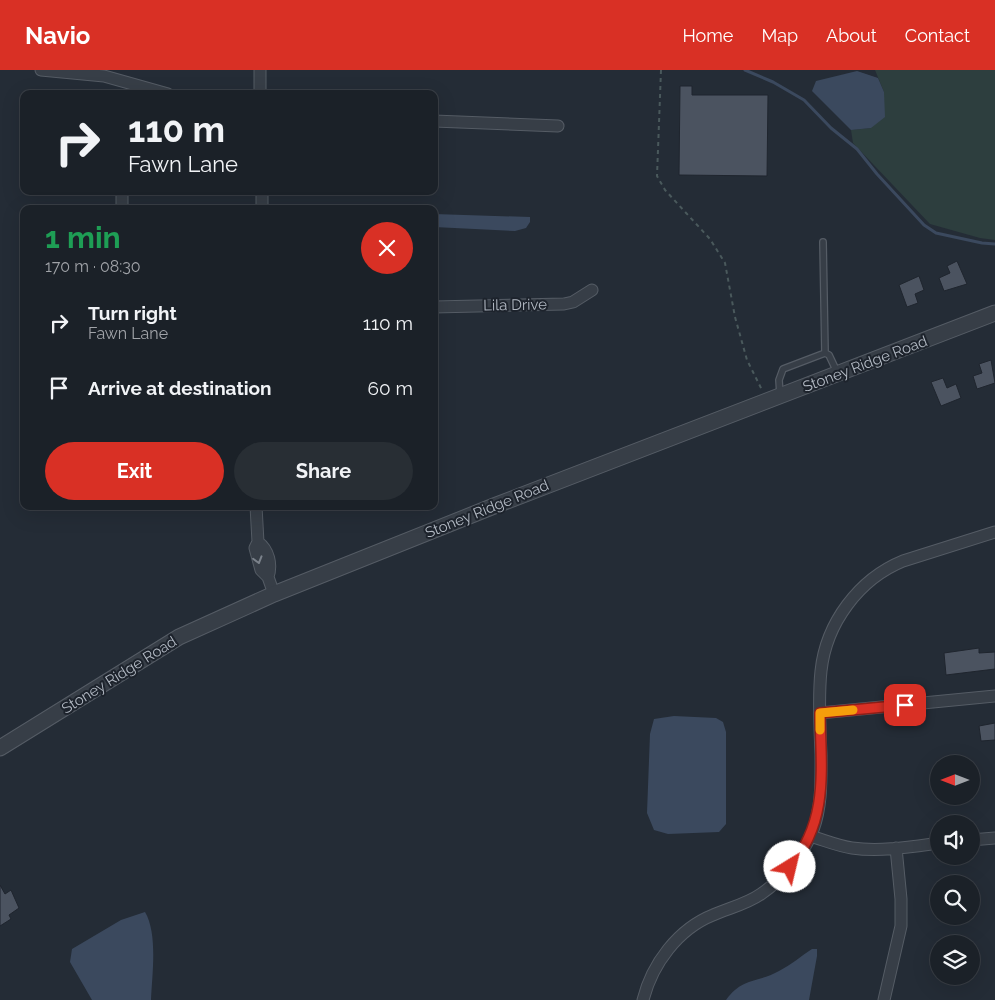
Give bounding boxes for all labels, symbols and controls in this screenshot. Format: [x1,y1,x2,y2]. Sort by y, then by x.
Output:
text: Navio [25,21,90,50]
text: Home [682,25,733,46]
text: Map [761,25,798,46]
text: About [826,25,877,46]
text: Contact [905,25,970,46]
text: 110 m [128,109,225,150]
icon: right [45,110,110,175]
text: Fawn Lane [128,151,238,177]
text: 1 min [45,220,121,255]
button: close [361,222,413,274]
text: 170 m · 08:30 [45,257,141,276]
street label: Lila Drive [483,295,547,315]
text: Turn right [88,302,177,324]
icon: right [45,309,73,337]
text: 110 m [363,312,413,334]
text: Fawn Lane [88,324,168,343]
street label: Stoney Ridge Road [800,332,930,396]
icon: arrive [45,374,73,402]
text: Arrive at destination [88,377,272,399]
text: 60 m [368,377,413,399]
button: Exit [45,442,224,500]
button: Share [234,442,413,500]
street label: Stoney Ridge Road [422,476,552,542]
one-way arrow [253,556,263,564]
street label: Stoney Ridge Road [58,632,180,718]
pin [884,684,926,726]
icon: arrive [891,691,919,719]
north arrow [930,755,980,805]
map controls [930,755,980,985]
button: sound [930,815,980,865]
position arrow [763,840,815,892]
button: search [930,875,980,925]
button: layers [930,935,980,985]

